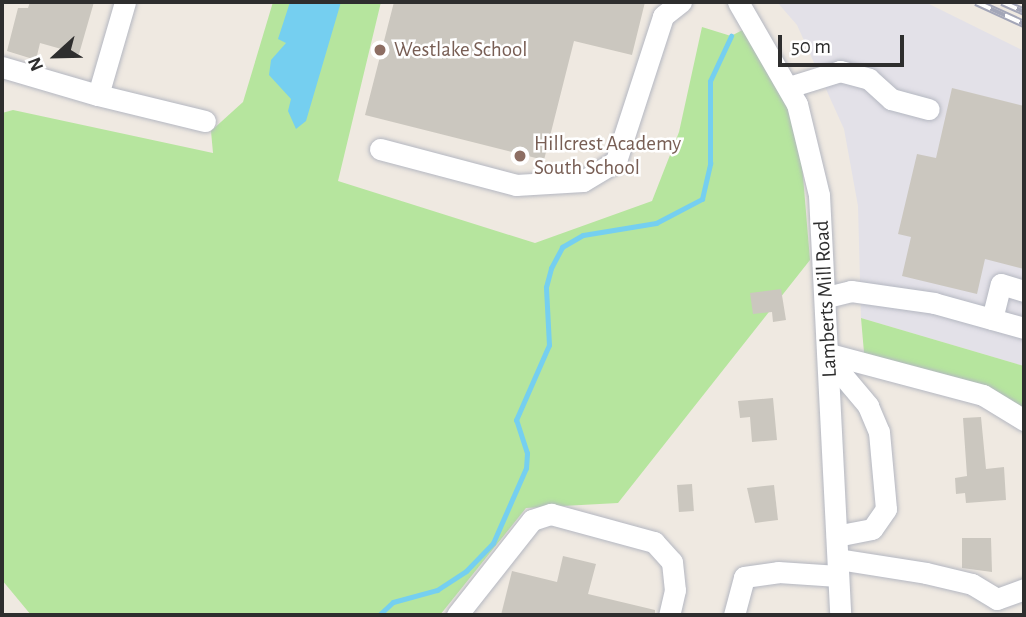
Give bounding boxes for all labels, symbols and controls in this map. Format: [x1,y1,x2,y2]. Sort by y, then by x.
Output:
north arrow [21,21,91,91]
scale bar [781,21,907,65]
text: 50 m [791,36,831,57]
place label: Westlake School [394,37,528,63]
marker: Westlake School [372,42,388,58]
text: N [25,54,47,74]
place label: Hillcrest Academy South School [534,131,681,181]
marker: Hillcrest Academy South School [512,148,528,164]
street label: Lamberts Mill Road [809,220,843,378]

